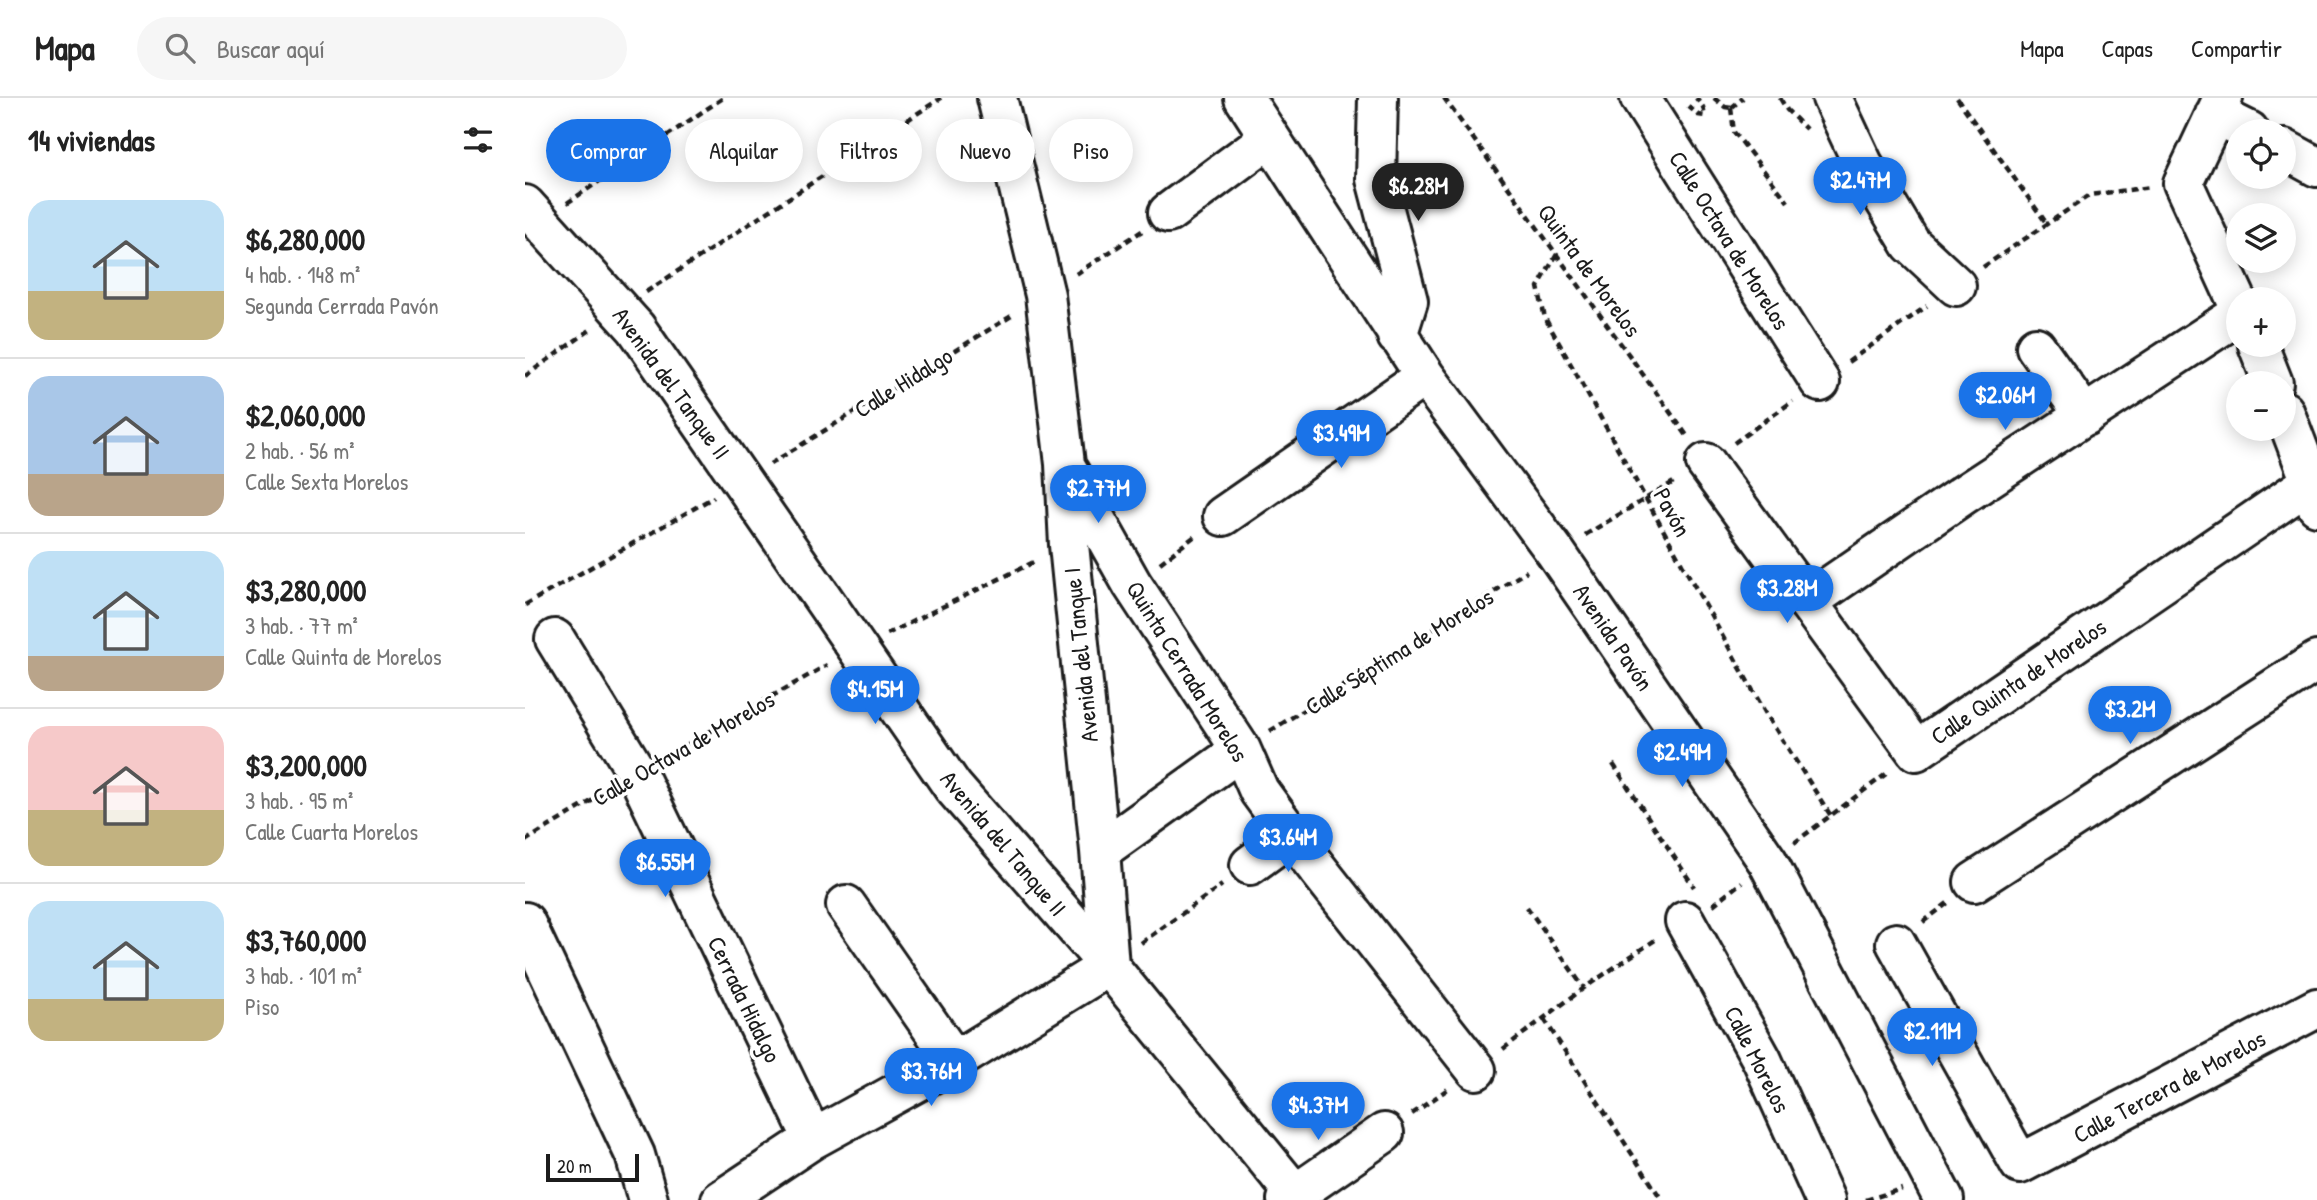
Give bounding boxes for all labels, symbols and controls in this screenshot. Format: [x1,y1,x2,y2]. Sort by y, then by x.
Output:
search box [137,17,627,80]
text: Mapa [35,26,95,70]
icon: search [161,29,199,67]
text: Buscar aquí [217,31,325,66]
text: Mapa [2020,32,2064,64]
text: Capas [2102,32,2153,64]
text: Compartir [2191,32,2282,64]
chip: Comprar [546,119,671,182]
chip: Alquilar [685,119,803,182]
chip: Filtros [817,119,922,182]
chip: Nuevo [936,119,1035,182]
chip: Piso [1049,119,1133,182]
map controls [2226,119,2296,441]
button: locate [2226,119,2296,189]
text: 14 viviendas [28,120,155,160]
icon: filters [459,121,497,159]
street label: Calle Octava de Morelos [1662,144,1798,336]
pin: $2.47M [1803,158,1917,217]
pin: $6.28M [1361,164,1475,223]
text: $2.47M [1829,164,1891,195]
text: $6.28M [1388,170,1448,201]
street label: Quinta de Morelos [1531,197,1649,343]
button: layers [2226,203,2296,273]
text: $6,280,000 [245,219,365,259]
icon: home [84,228,168,312]
text: 4 hab. · 148 m² [245,259,360,290]
button: + [2226,287,2296,357]
text: Segunda Cerrada Pavón [245,290,439,321]
street label: Avenida del Tanque II [606,300,738,466]
street label: Calle Hidalgo [848,339,958,425]
button: − [2226,371,2296,441]
pin: $2.06M [1948,372,2062,432]
text: $2.06M [1975,379,2035,410]
text: $2,060,000 [245,395,366,435]
icon: home [84,404,168,488]
pin: $3.49M [1284,410,1398,470]
text: $3.49M [1312,417,1370,448]
text: 2 hab. · 56 m² [245,435,354,466]
text: Calle Sexta Morelos [245,466,408,497]
pin: $2.77M [1041,466,1155,525]
text: $2.77M [1066,472,1130,503]
street label: Pavón [1647,482,1699,542]
street label: Avenida del Tanque I [1055,566,1105,744]
pin: $3.28M [1730,566,1844,625]
text: $3,280,000 [245,570,367,610]
text: $3.28M [1756,572,1818,603]
street label: Quinta Cerrada Morelos [1119,574,1257,768]
street label: Avenida Pavón [1566,577,1662,697]
icon: home [84,579,168,663]
street label: Calle Séptima de Morelos [1299,580,1499,722]
text: 3 hab. · 77 m² [245,610,358,641]
street label: Calle Quinta de Morelos [1924,610,2112,752]
text: Calle Quinta de Morelos [245,641,442,672]
pin: $4.15M [818,666,932,726]
text: $4.15M [847,673,903,704]
street label: Calle Octava de Morelos [586,683,780,813]
pin: $3.2M [2081,686,2179,746]
text: $3.2M [2104,693,2156,724]
pin: $2.49M [1625,730,1739,789]
text: $2.49M [1653,736,1711,767]
text: $3,200,000 [245,745,367,785]
icon: home [84,754,168,838]
street label: Avenida del Tanque II [934,763,1074,923]
text: 3 hab. · 95 m² [245,785,353,816]
pin: $3.64M [1231,814,1345,874]
text: Calle Cuarta Morelos [245,816,418,847]
text: $3.64M [1259,821,1317,852]
pin: $6.55M [608,840,722,899]
text: $6.55M [636,846,694,877]
text: $3,760,000 [245,920,366,960]
icon: home [84,929,168,1013]
street label: Cerrada Hidalgo [701,930,790,1068]
text: 3 hab. · 101 m² [245,960,362,991]
text: Piso [245,991,279,1022]
street label: Calle Morelos [1717,1000,1799,1118]
pin: $2.11M [1875,1009,1989,1068]
text: $2.11M [1903,1015,1961,1046]
street label: Calle Tercera de Morelos [2067,1022,2271,1150]
pin: $3.76M [874,1048,988,1108]
text: $3.76M [900,1055,962,1086]
pin: $4.37M [1261,1082,1375,1142]
text: $4.37M [1288,1089,1348,1120]
scale bar [546,1151,639,1183]
text: 20 m [557,1153,592,1179]

